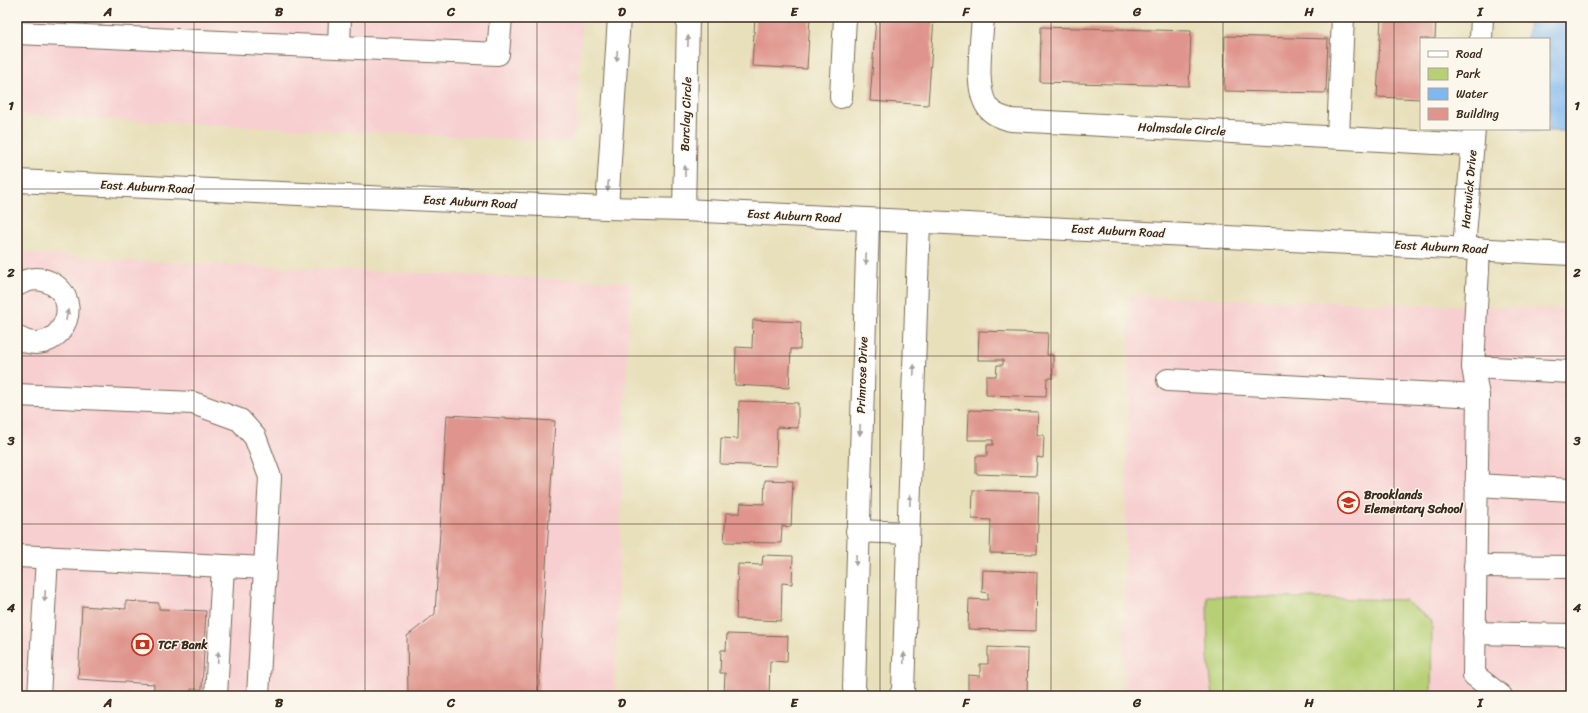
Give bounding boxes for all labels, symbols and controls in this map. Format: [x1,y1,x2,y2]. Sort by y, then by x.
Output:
text: A [103,0,112,23]
text: B [275,0,284,23]
text: C [446,0,456,23]
text: D [618,0,626,23]
text: E [790,0,799,23]
text: F [961,0,970,23]
text: G [1132,0,1142,23]
text: H [1303,0,1314,23]
text: I [1476,0,1484,23]
one-way arrow [685,34,691,47]
legend [1420,38,1550,130]
text: Road [1456,43,1483,65]
one-way arrow [614,50,621,62]
text: Park [1456,63,1481,85]
street label: Barclay Circle [674,76,698,152]
text: Water [1456,83,1489,105]
text: 1 [8,94,14,117]
text: 1 [1574,94,1580,117]
text: Building [1456,103,1499,125]
street label: Holmsdale Circle [1137,116,1227,142]
street label: Hartwick Drive [1455,149,1483,229]
one-way arrow [682,164,688,177]
street label: East Auburn Road [100,174,195,200]
one-way arrow [605,180,612,192]
street label: East Auburn Road [423,189,518,215]
street label: East Auburn Road [747,203,842,229]
street label: East Auburn Road [1071,218,1166,244]
street label: East Auburn Road [1394,234,1489,260]
one-way arrow [863,253,870,265]
text: 2 [6,261,15,284]
text: 2 [1572,261,1581,284]
one-way arrow [64,309,70,322]
street label: Primrose Drive [850,336,874,414]
one-way arrow [911,363,917,376]
one-way arrow [857,424,864,436]
text: 3 [6,429,15,452]
text: 3 [1572,429,1581,452]
place label: Brooklands Elementary School [1364,484,1464,520]
school or university icon: Brooklands Elementary School [1336,489,1362,515]
one-way arrow [906,494,913,506]
one-way arrow [853,554,860,566]
one-way arrow [41,590,48,602]
text: 4 [6,596,16,619]
text: 4 [1572,596,1582,619]
bank icon: TCF Bank [129,632,155,658]
place label: TCF Bank [158,634,208,656]
one-way arrow [215,651,222,663]
one-way arrow [901,651,907,664]
text: A [103,691,112,713]
text: B [275,691,284,713]
text: C [446,691,456,713]
text: D [618,691,626,713]
text: E [790,691,799,713]
text: F [961,691,970,713]
text: G [1132,691,1142,713]
text: H [1303,691,1314,713]
text: I [1476,691,1484,713]

